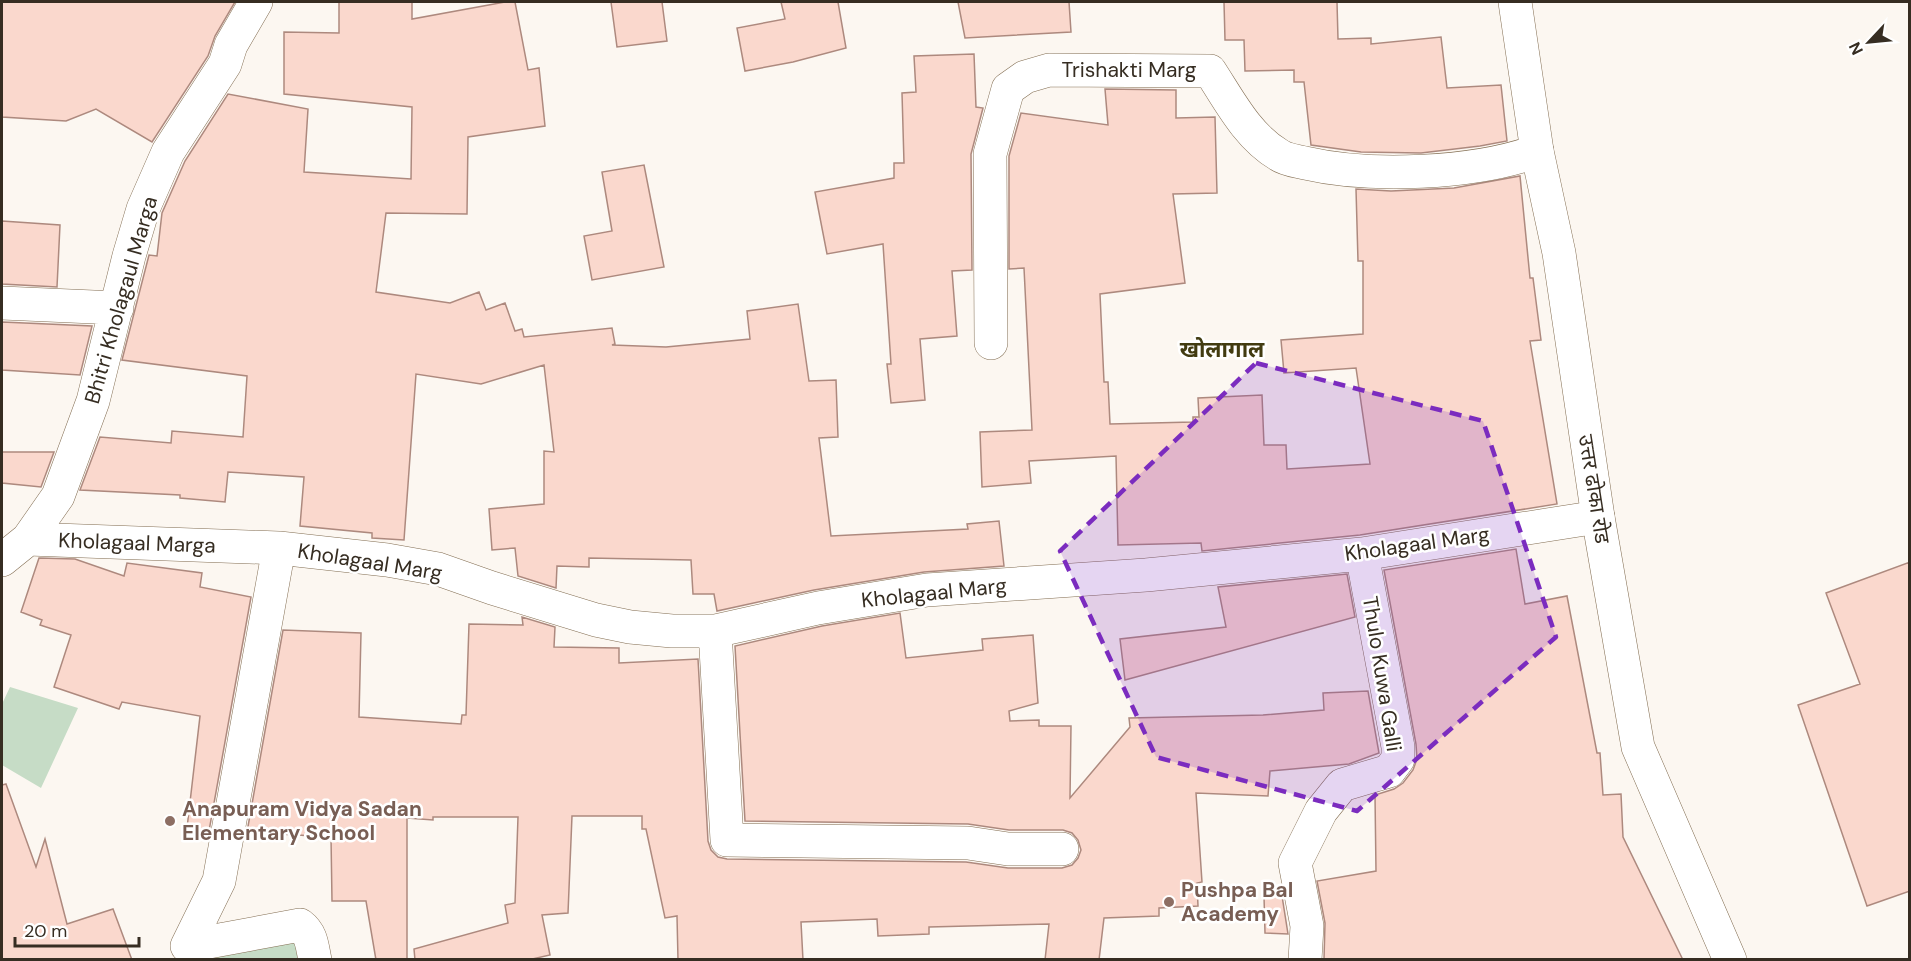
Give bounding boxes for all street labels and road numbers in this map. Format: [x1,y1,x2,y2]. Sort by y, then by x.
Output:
street label: Trishakti Marg [1061,56,1197,84]
street label: Bhitri Kholagaul Marga [78,193,164,407]
street label: उत्तर ढोका रोड [1572,433,1617,546]
street label: Kholagaal Marg [1343,520,1492,568]
street label: Kholagaal Marga [58,526,216,560]
street label: Kholagaal Marg [296,537,445,587]
street label: Kholagaal Marg [860,571,1008,615]
street label: Thulo Kuwa Galli [1356,594,1408,754]

